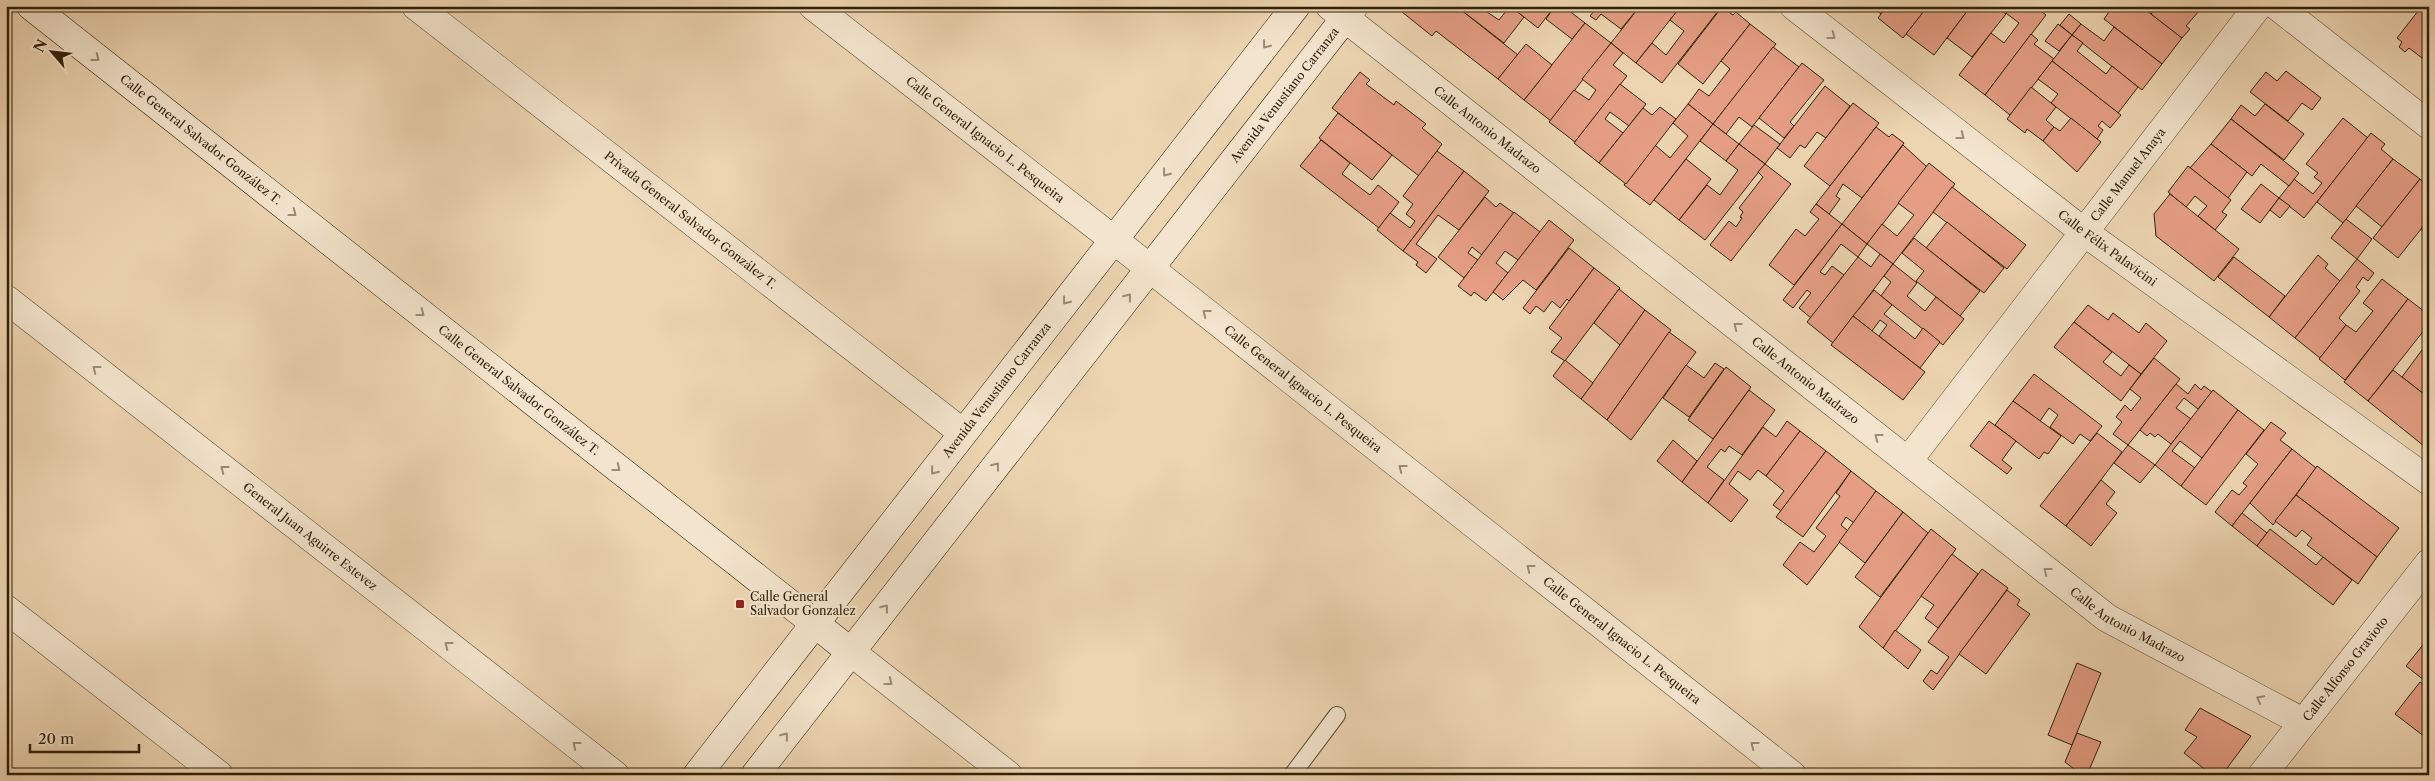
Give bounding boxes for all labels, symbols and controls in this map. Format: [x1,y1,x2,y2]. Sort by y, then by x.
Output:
street label: Avenida Venustiano Carranza [1227,24,1342,166]
north arrow [28,28,78,78]
one-way arrow [1827,31,1836,40]
text: N [30,36,51,55]
one-way arrow [1263,39,1272,49]
one-way arrow [90,52,100,61]
street label: Calle General Salvador González T. [117,71,285,208]
street label: Calle General Ignacio L. Pesqueira [903,73,1068,206]
street label: Calle Antonio Madrazo [1431,83,1544,176]
street label: Calle Manuel Anaya [2087,124,2169,224]
one-way arrow [1955,130,1965,139]
street label: Privada General Salvador González T. [601,148,780,292]
one-way arrow [1163,167,1172,177]
one-way arrow [287,207,296,215]
street label: Calle Félix Palavicini [2055,207,2160,289]
one-way arrow [1122,294,1130,303]
one-way arrow [1063,295,1072,305]
one-way arrow [415,307,424,316]
one-way arrow [1203,311,1212,319]
street label: Avenida Venustiano Carranza [939,319,1054,461]
street label: Calle General Salvador González T. [435,322,603,458]
street label: Calle General Ignacio L. Pesqueira [1221,322,1386,456]
one-way arrow [1733,323,1742,332]
street label: Calle Antonio Madrazo [1749,333,1862,427]
one-way arrow [92,366,102,375]
one-way arrow [1875,435,1884,443]
one-way arrow [611,462,620,470]
one-way arrow [990,463,998,472]
one-way arrow [931,465,940,475]
one-way arrow [1399,465,1408,474]
one-way arrow [221,467,230,475]
street label: General Juan Aguirre Estevez [240,479,381,593]
one-way arrow [1527,566,1536,574]
one-way arrow [2044,568,2053,576]
street label: Calle General Ignacio L. Pesqueira [1540,573,1704,707]
street label: Calle Antonio Madrazo [2067,584,2188,665]
place label: Calle General Salvador Gonzalez [750,589,856,618]
marker: Calle General Salvador Gonzalez [734,598,746,610]
one-way arrow [879,604,888,614]
street label: Calle Alfonso Gravioto [2299,613,2391,724]
one-way arrow [445,642,454,650]
one-way arrow [884,676,893,685]
one-way arrow [2256,696,2265,706]
scale bar [30,721,139,753]
text: 20 m [38,729,74,748]
one-way arrow [779,732,788,742]
one-way arrow [573,742,582,750]
one-way arrow [1751,742,1760,750]

